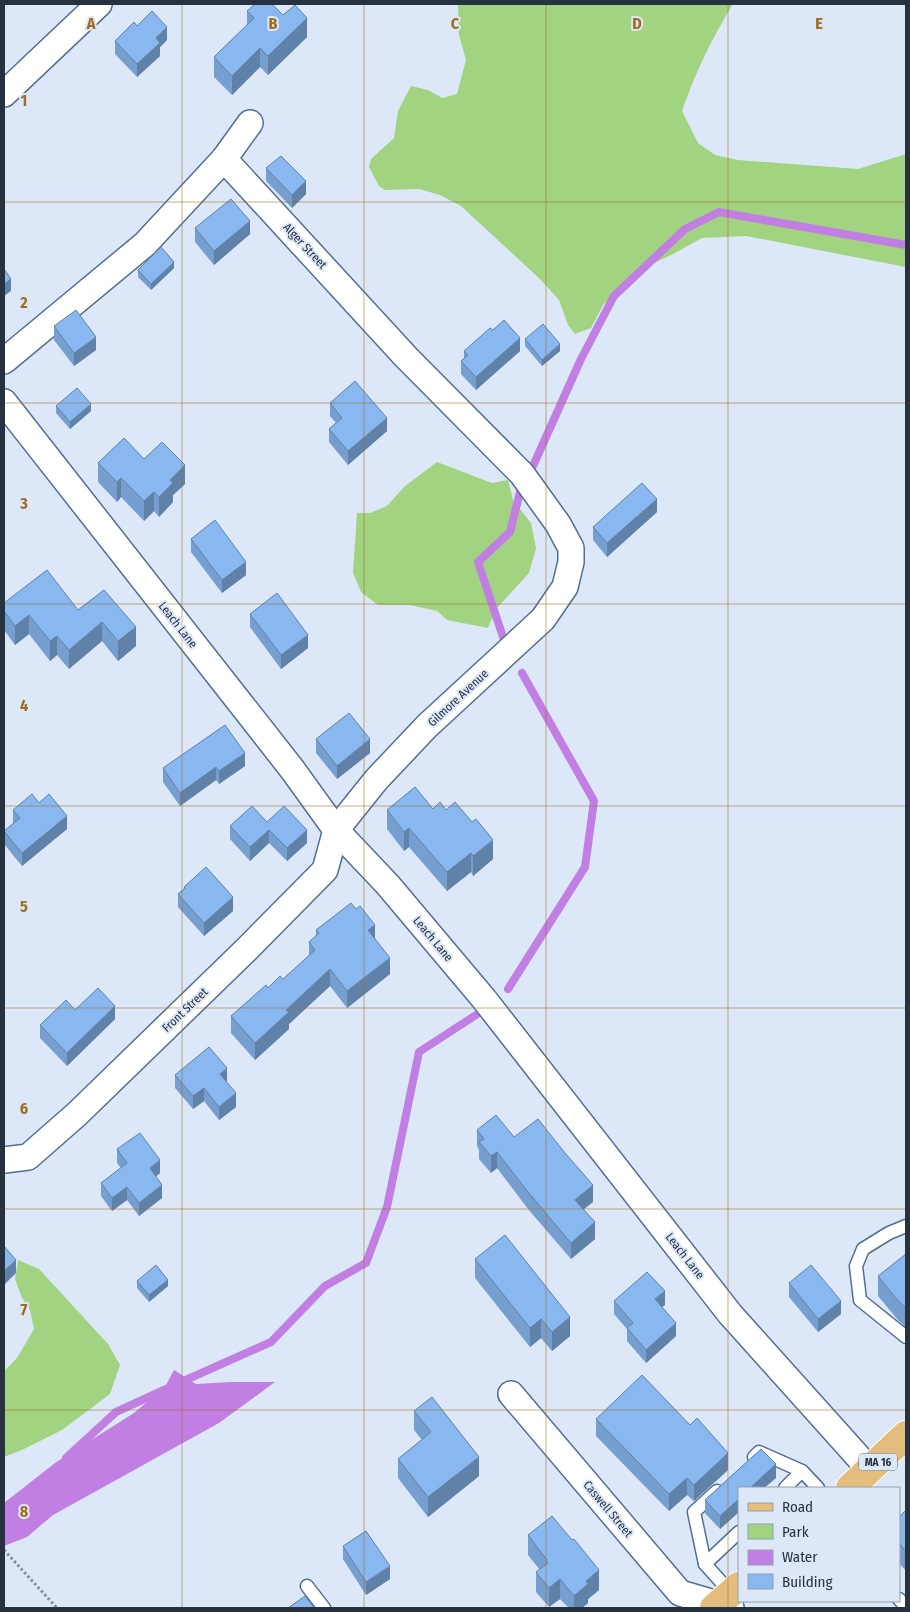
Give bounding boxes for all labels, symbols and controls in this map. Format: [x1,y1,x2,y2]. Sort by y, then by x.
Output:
text: A [86,14,96,33]
text: B [269,14,278,33]
text: C [451,14,460,33]
text: D [632,14,642,33]
text: E [815,14,823,33]
text: 1 [21,91,27,110]
street label: Alger Street [280,220,330,272]
text: 2 [19,293,28,312]
text: 3 [19,494,28,513]
street label: Leach Lane [156,599,200,651]
street label: Gilmore Avenue [425,666,491,729]
text: 4 [20,696,28,715]
text: 5 [20,897,28,916]
street label: Leach Lane [410,914,456,964]
street label: Front Street [159,985,211,1035]
text: 6 [20,1099,28,1118]
street label: Leach Lane [663,1230,707,1282]
text: 7 [21,1300,28,1319]
road number: MA 16 [859,1454,897,1470]
street label: Caswell Street [580,1478,636,1540]
legend [738,1487,900,1602]
text: Road [782,1498,813,1516]
text: 8 [20,1502,29,1521]
text: Park [782,1523,809,1541]
text: Water [782,1548,818,1566]
text: Building [782,1573,833,1591]

